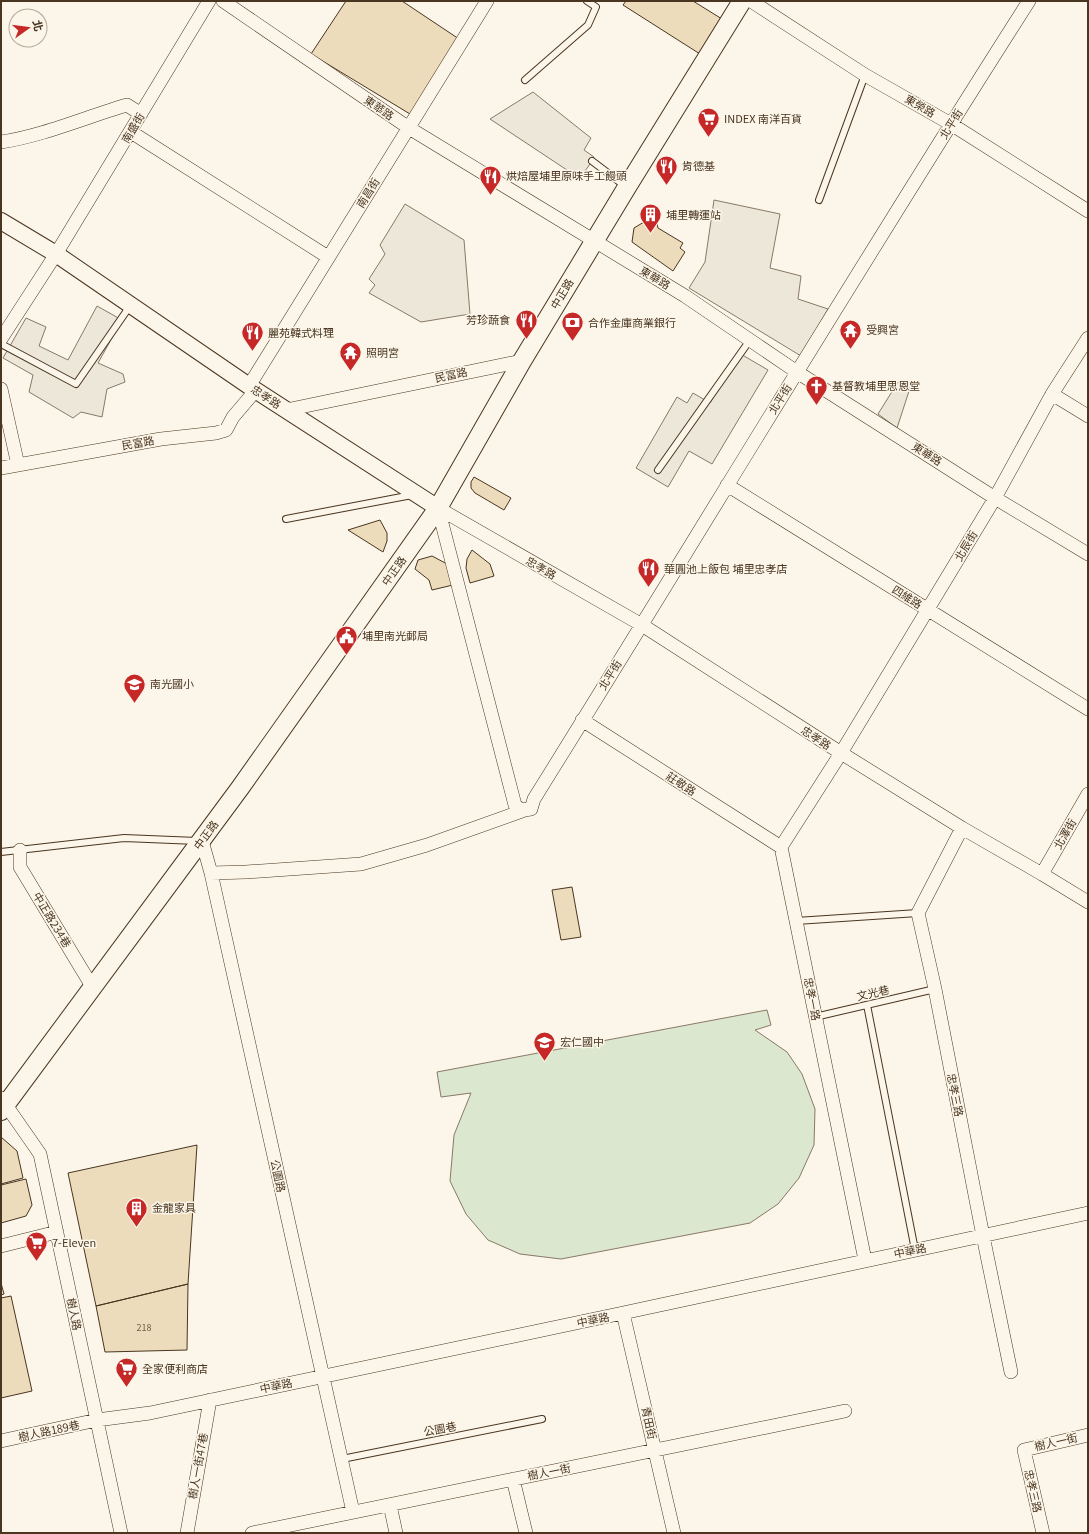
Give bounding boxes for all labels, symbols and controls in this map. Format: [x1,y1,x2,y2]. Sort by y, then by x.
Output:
north arrow [8,8,48,48]
text: 北 [30,18,48,33]
street label: 東榮路 [902,90,939,120]
street label: 東華路 [361,91,398,123]
street label: 北平街 [935,105,966,142]
supermarket icon: INDEX 南洋百貨 [695,106,721,139]
street label: 南盛街 [117,109,147,146]
place label: INDEX 南洋百貨 [724,110,802,126]
restaurant icon: 肯德基 [654,153,680,186]
place label: 肯德基 [682,157,715,173]
restaurant icon: 烘焙屋埔里原味手工饅頭 [477,163,503,196]
place label: 烘焙屋埔里原味手工饅頭 [506,167,627,183]
street label: 南昌街 [352,174,383,211]
building icon: 埔里轉運站 [638,202,664,235]
place label: 埔里轉運站 [666,206,721,222]
street label: 東華路 [637,262,674,292]
street label: 中正路 [546,275,576,312]
restaurant icon: 芳珍蔬食 [513,307,539,340]
bank icon: 合作金庫商業銀行 [560,310,586,343]
place label: 芳珍蔬食 [466,311,510,327]
place label: 合作金庫商業銀行 [588,314,676,330]
temple icon: 受興宮 [837,317,863,350]
restaurant icon: 麗苑韓式料理 [240,320,266,353]
place label: 受興宮 [866,321,899,337]
place label: 麗苑韓式料理 [268,324,334,340]
temple icon: 照明宮 [337,340,363,373]
place label: 照明宮 [366,344,399,360]
street label: 民富路 [433,363,469,385]
church icon: 基督教埔里思恩堂 [803,373,829,406]
place label: 基督教埔里思恩堂 [832,377,920,393]
street label: 忠孝路 [248,380,285,412]
street label: 北平街 [764,380,795,417]
street label: 民富路 [120,431,155,453]
street label: 東華路 [909,438,946,469]
street label: 北辰街 [950,527,980,564]
street label: 中正路 [377,552,409,589]
street label: 忠孝路 [523,552,560,582]
restaurant icon: 華圓池上飯包 埔里忠孝店 [635,556,661,589]
place label: 華圓池上飯包 埔里忠孝店 [664,560,787,576]
street label: 四維路 [889,581,926,612]
public building icon: 埔里南光郵局 [333,623,359,656]
place label: 埔里南光郵局 [362,627,428,643]
street label: 北平街 [594,656,625,693]
school or university icon: 南光國小 [122,671,148,704]
place label: 南光國小 [150,675,194,691]
street label: 忠孝路 [798,721,835,753]
street label: 莊敬路 [663,767,700,799]
street label: 北澤街 [1049,815,1079,852]
street label: 中正路 [189,816,221,852]
street label: 中正路234巷 [30,889,76,950]
street label: 忠孝一路 [801,976,825,1022]
street label: 文光巷 [855,981,891,1004]
school or university icon: 宏仁國中 [531,1029,557,1062]
place label: 宏仁國中 [560,1033,604,1049]
street label: 忠孝三路 [944,1072,968,1118]
street label: 公園路 [267,1158,290,1194]
building icon: 金龍家具 [123,1195,149,1228]
place label: 金龍家具 [152,1199,196,1215]
supermarket icon: 7-Eleven [23,1230,49,1263]
place label: 7-Eleven [52,1234,96,1250]
street label: 中華路 [892,1239,928,1261]
street label: 樹人路 [64,1296,86,1332]
street label: 中華路 [575,1308,611,1330]
house number: 218 [137,1321,152,1334]
supermarket icon: 全家便利商店 [114,1356,140,1389]
place label: 全家便利商店 [142,1360,208,1376]
street label: 中華路 [258,1374,294,1396]
street label: 青田街 [638,1405,661,1441]
street label: 樹人路189巷 [17,1416,81,1444]
street label: 公園巷 [422,1417,458,1439]
street label: 樹人一街 [1033,1428,1079,1454]
street label: 樹人一街47巷 [183,1431,211,1500]
street label: 樹人一街 [526,1459,572,1483]
street label: 忠孝三路 [1021,1468,1047,1514]

